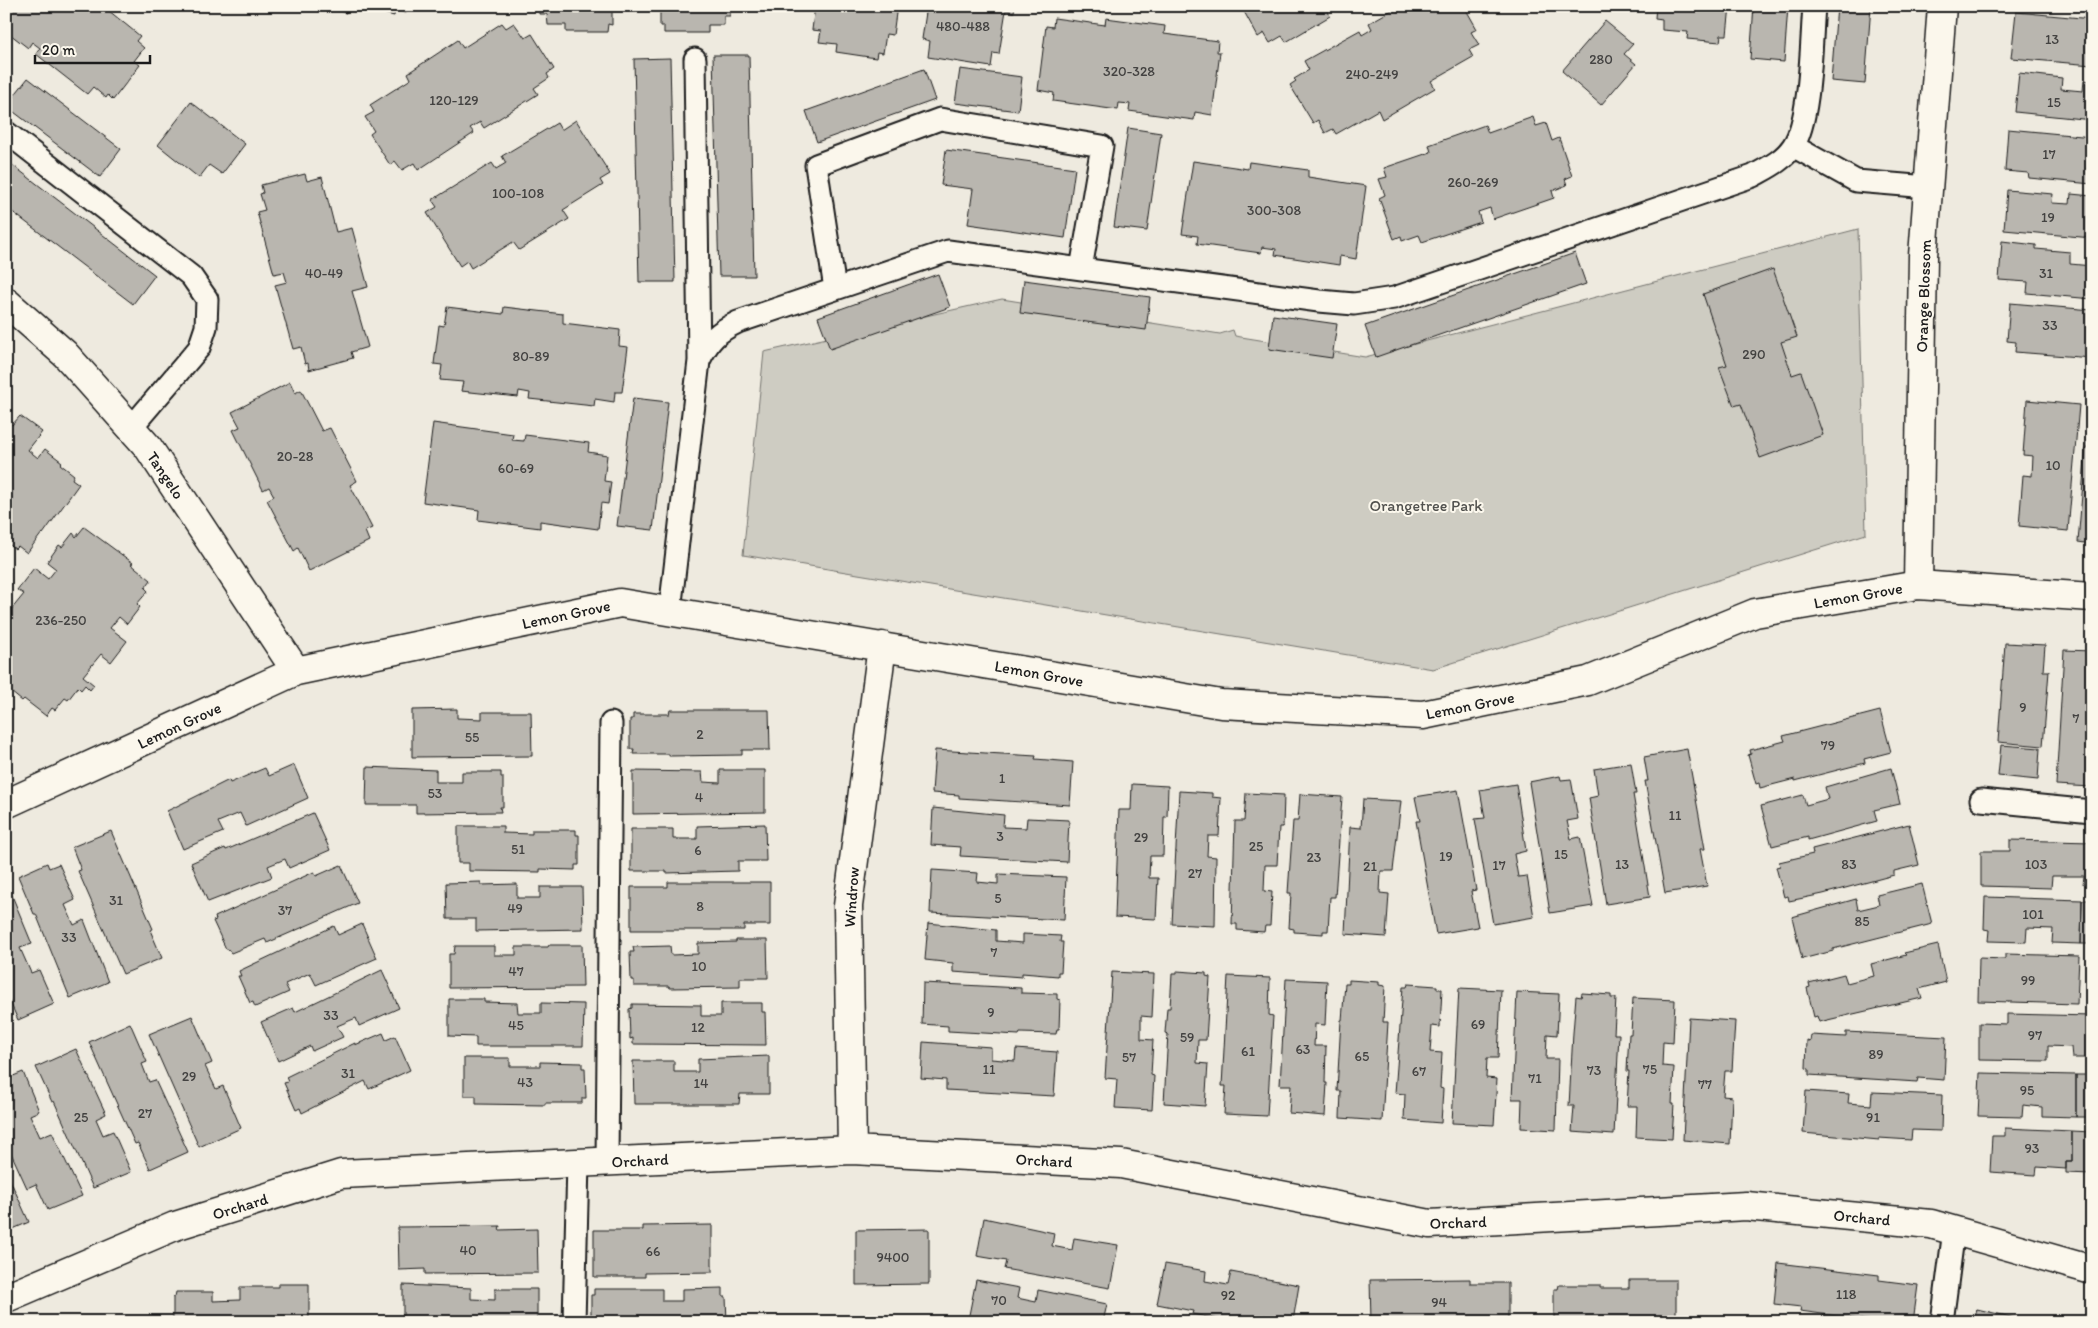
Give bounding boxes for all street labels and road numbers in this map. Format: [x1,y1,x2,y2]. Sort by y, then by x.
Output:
street label: Orange Blossom [1912,239,1935,353]
street label: Tangelo [143,448,188,503]
street label: Lemon Grove [1812,578,1904,613]
street label: Lemon Grove [520,596,612,633]
street label: Lemon Grove [993,656,1085,691]
street label: Lemon Grove [1424,688,1516,723]
street label: Lemon Grove [134,698,224,753]
street label: Windrow [840,866,863,928]
street label: Orchard [611,1149,669,1171]
street label: Orchard [1015,1150,1073,1172]
street label: Orchard [210,1189,271,1224]
street label: Orchard [1833,1206,1892,1229]
street label: Orchard [1429,1212,1487,1233]

